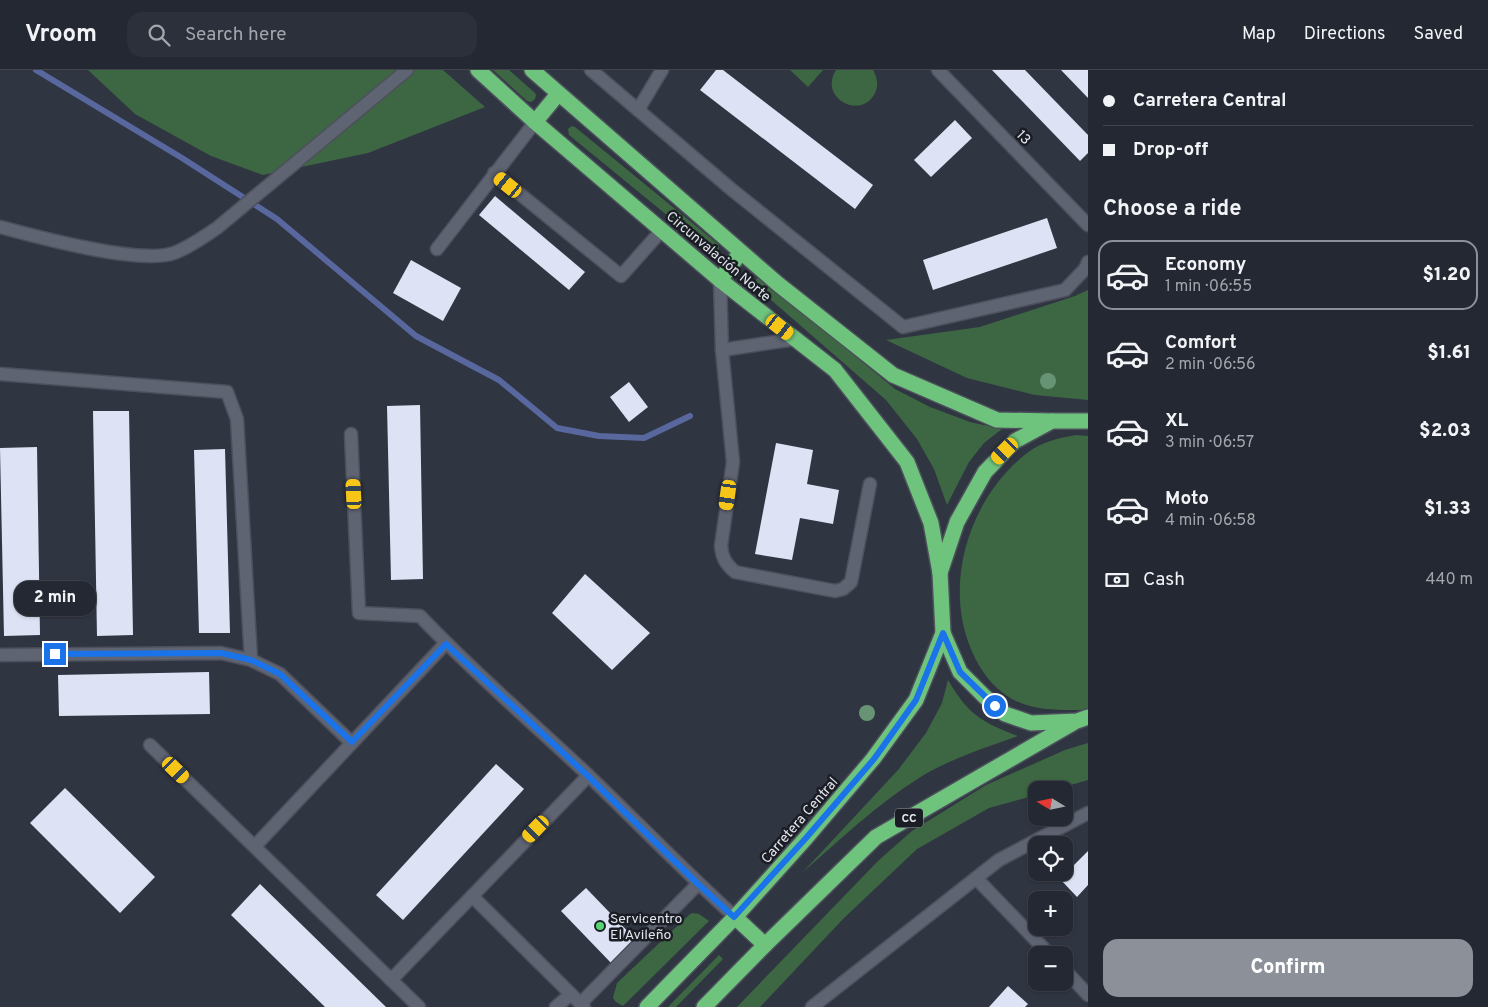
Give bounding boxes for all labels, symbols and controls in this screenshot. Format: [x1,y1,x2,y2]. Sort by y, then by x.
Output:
search box [127,12,477,57]
text: Vroom [25,20,97,50]
icon: search [145,21,173,49]
text: Search here [185,23,287,47]
text: Map [1242,23,1276,46]
text: Directions [1304,23,1386,46]
text: Saved [1414,23,1463,46]
text: Carretera Central [1133,89,1287,113]
street label: 13 [1012,127,1034,149]
text: Drop-off [1133,138,1208,162]
car [491,170,524,200]
text: Choose a ride [1103,196,1241,223]
street label: Circunvalación Norte [662,208,774,306]
icon: car [1105,253,1150,298]
text: Economy [1165,253,1246,277]
text: $1.20 [1423,263,1471,287]
text: 1 min · 06:55 [1165,277,1252,297]
car [763,312,796,342]
icon: car [1105,331,1150,376]
text: Comfort [1165,331,1237,355]
text: $1.61 [1427,341,1471,365]
text: 2 min · 06:56 [1165,355,1256,375]
icon: car [1105,409,1150,454]
text: XL [1165,409,1188,433]
text: $2.03 [1419,419,1471,443]
text: 3 min · 06:57 [1165,433,1254,453]
car [989,435,1020,467]
car [345,479,362,509]
car [718,479,737,511]
icon: car [1105,487,1150,532]
text: Moto [1165,487,1209,511]
text: $1.33 [1424,497,1471,521]
text: 4 min · 06:58 [1165,511,1256,531]
icon: cash [1103,566,1131,594]
text: Cash [1143,568,1185,592]
text: 440 m [1426,570,1473,590]
callout: 2 min [14,582,96,616]
text: 2 min [34,588,76,608]
route end [44,643,66,665]
route start [984,695,1006,717]
car [159,754,192,786]
street label: Carretera Central [758,774,842,868]
north arrow [1028,781,1072,826]
map controls [1028,781,1073,991]
road number: CC [895,808,923,828]
car [520,813,551,845]
button: locate [1028,836,1073,881]
button: + [1028,891,1073,936]
place label: Servicentro El Avileño [610,911,682,944]
marker: Servicentro El Avileño [594,920,606,932]
button: Confirm [1103,939,1473,997]
button: − [1028,946,1073,991]

